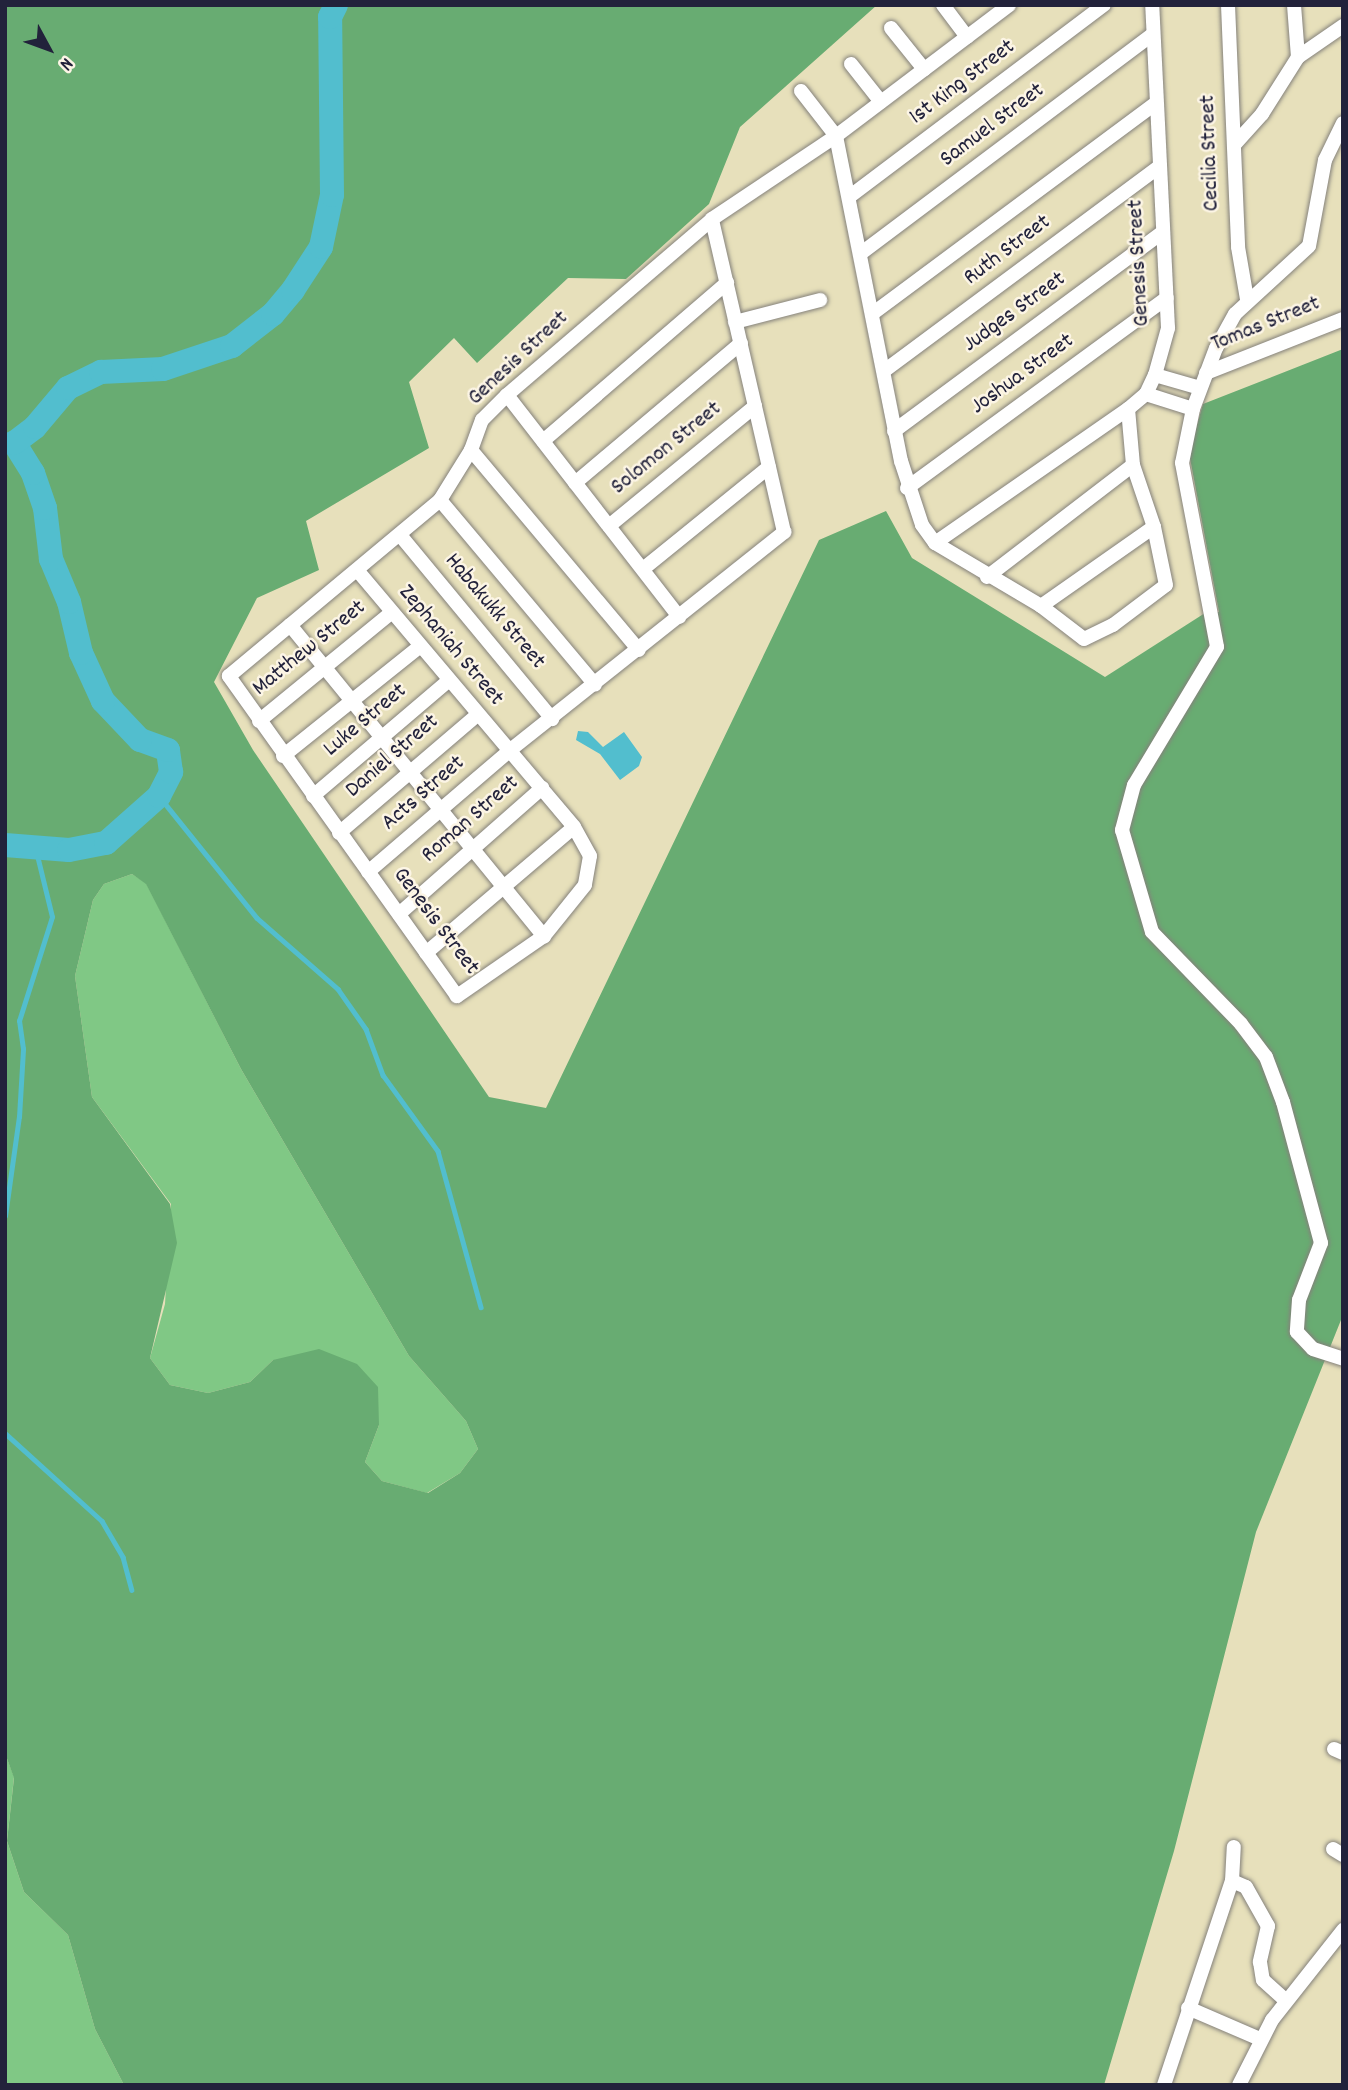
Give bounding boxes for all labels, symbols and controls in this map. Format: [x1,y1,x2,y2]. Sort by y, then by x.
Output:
north arrow [14,14,84,84]
street label: 1st King Street [905,34,1021,132]
text: N [52,51,79,75]
street label: Samuel Street [935,78,1051,174]
street label: Cecilia Street [1195,94,1227,212]
street label: Genesis Street [1123,199,1157,327]
street label: Ruth Street [959,209,1057,293]
street label: Judges Street [958,267,1072,359]
street label: Tomas Street [1208,291,1324,359]
street label: Genesis Street [463,306,575,412]
street label: Joshua Street [966,328,1080,422]
street label: Solomon Street [606,396,728,502]
street label: Habakukk Street [438,548,550,676]
street label: Zephaniah Street [391,580,509,712]
street label: Matthew Street [248,595,372,703]
street label: Luke Street [319,678,413,764]
street label: Daniel Street [341,709,445,805]
street label: Acts Street [377,750,471,838]
street label: Roman Street [417,770,525,870]
street label: Genesis Street [386,863,484,981]

